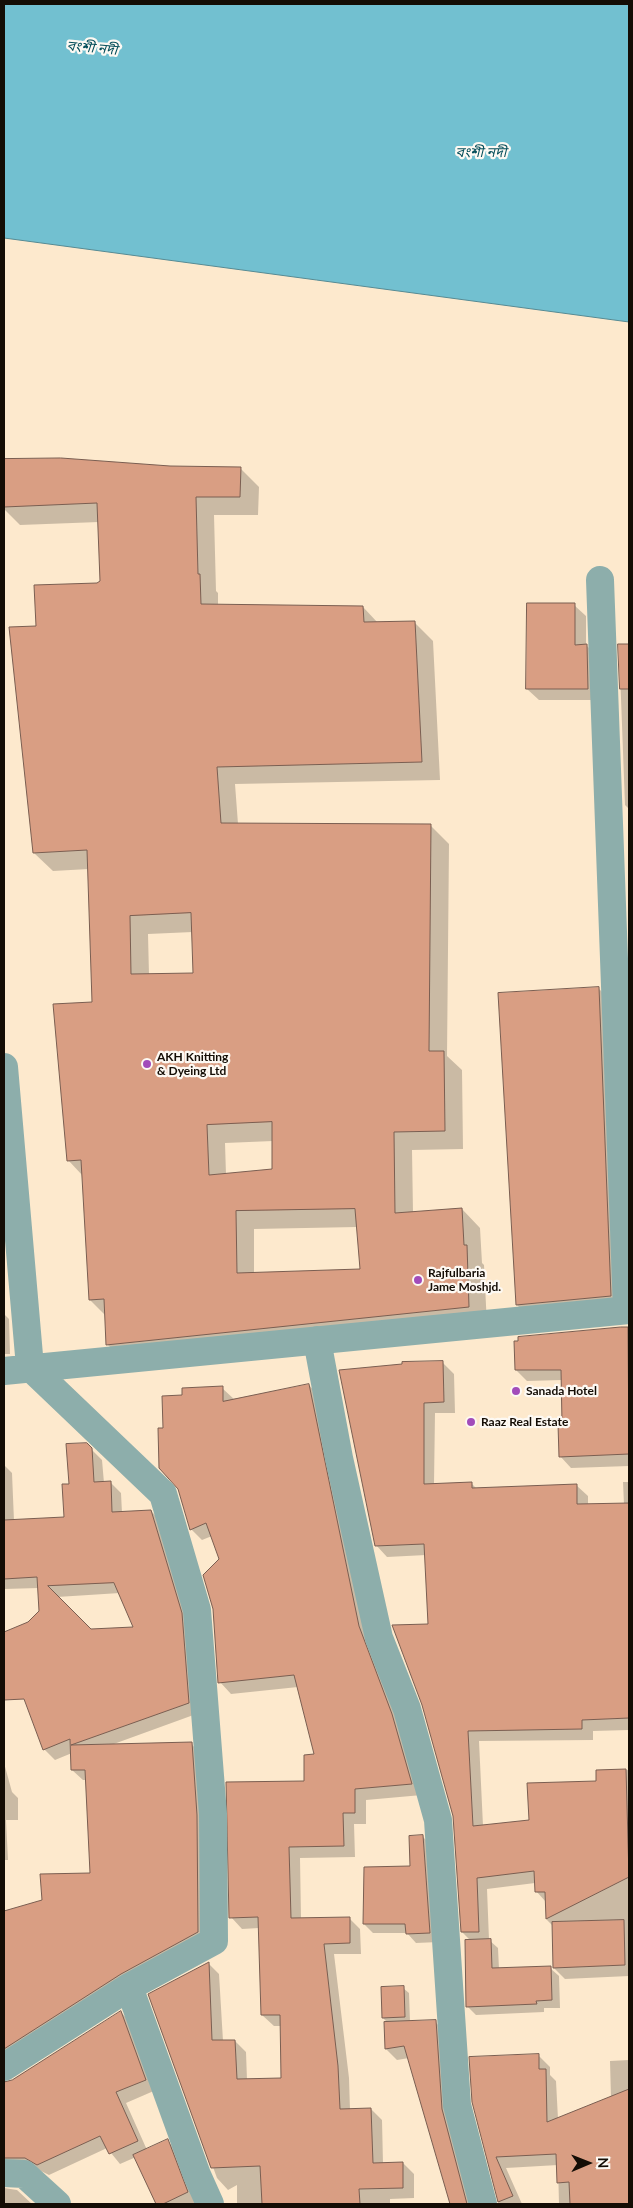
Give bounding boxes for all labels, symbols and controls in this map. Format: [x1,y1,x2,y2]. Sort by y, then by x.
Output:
water label: বংশী নদী [66,37,118,59]
water label: বংশী নদী [456,144,506,160]
place label: AKH Knitting & Dyeing Ltd [157,1050,228,1078]
marker: AKH Knitting & Dyeing Ltd [141,1058,153,1070]
place label: Rajfulbaria Jame Moshjd. [428,1266,501,1294]
marker: Rajfulbaria Jame Moshjd. [412,1274,424,1286]
place label: Sanada Hotel [526,1384,597,1398]
marker: Sanada Hotel [510,1385,522,1397]
place label: Raaz Real Estate [481,1415,568,1429]
marker: Raaz Real Estate [465,1416,477,1428]
north arrow [563,2138,613,2188]
text: N [595,2157,612,2168]

